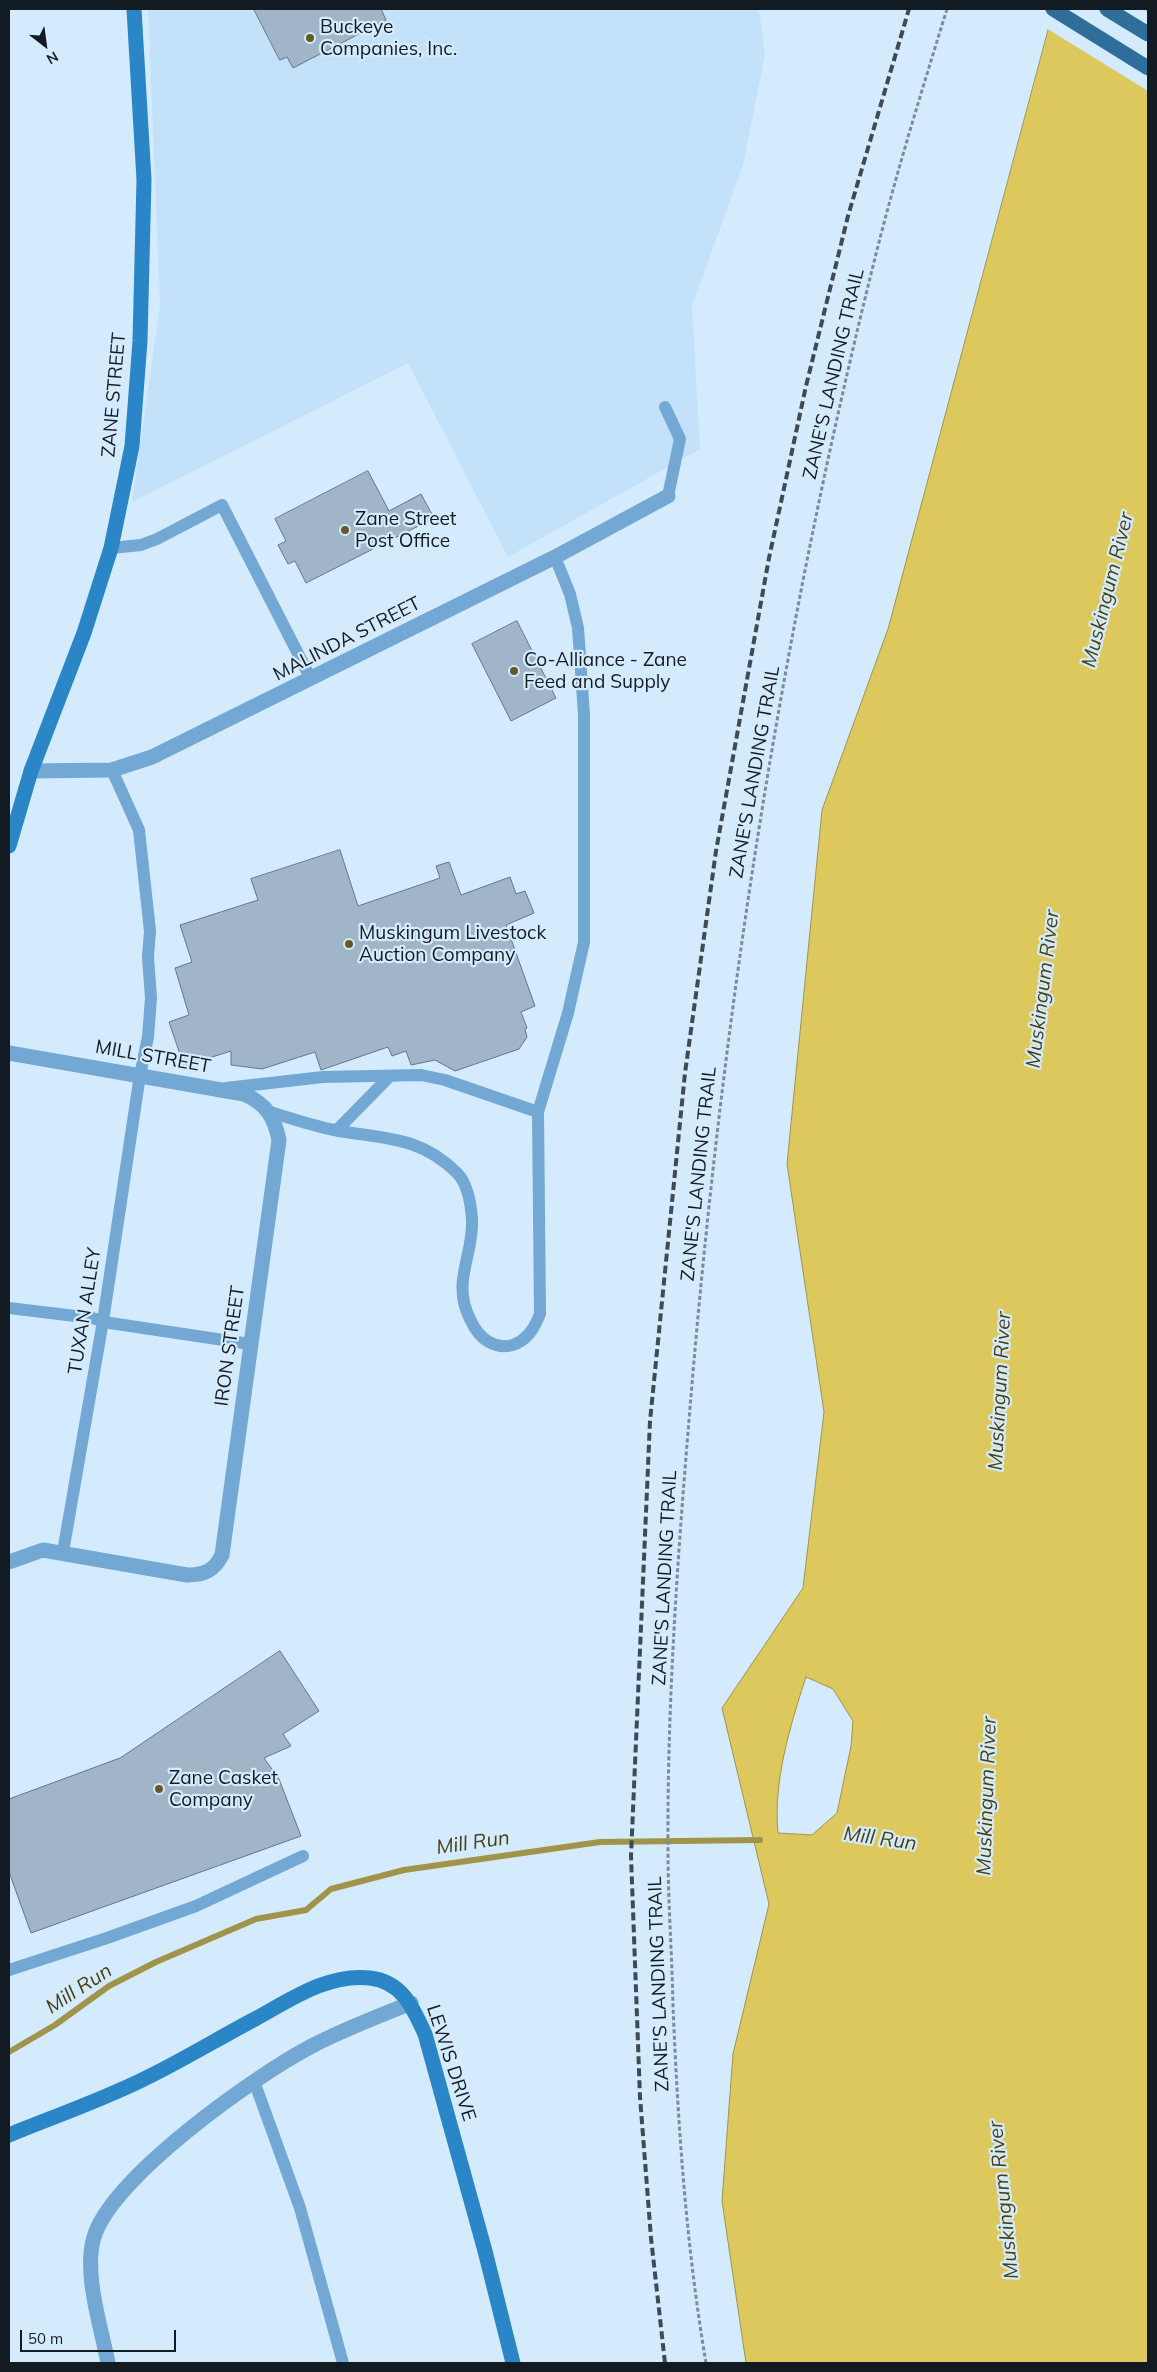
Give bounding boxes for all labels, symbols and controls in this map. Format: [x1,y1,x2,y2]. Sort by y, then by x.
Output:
place label: Buckeye Companies, Inc. [320,16,457,60]
north arrow [20,20,70,70]
marker: Buckeye Companies, Inc. [304,32,316,44]
text: N [43,48,62,68]
street label: ZANE'S LANDING TRAIL [799,267,869,481]
street label: ZANE STREET [97,332,131,458]
place label: Zane Street Post Office [355,508,457,552]
water label: Muskingum River [1077,510,1139,670]
marker: Zane Street Post Office [339,524,351,536]
street label: MALINDA STREET [269,592,425,686]
place label: Co-Alliance - Zane Feed and Supply [524,649,687,693]
street label: ZANE'S LANDING TRAIL [725,664,785,880]
marker: Co-Alliance - Zane Feed and Supply [508,665,520,677]
water label: Muskingum River [1021,909,1065,1069]
place label: Muskingum Livestock Auction Company [359,922,546,966]
marker: Muskingum Livestock Auction Company [343,938,355,950]
street label: MILL STREET [94,1036,212,1078]
street label: ZANE'S LANDING TRAIL [676,1066,722,1282]
street label: TUXAN ALLEY [64,1246,106,1376]
street label: IRON STREET [210,1284,250,1408]
water label: Muskingum River [984,1311,1016,1471]
street label: ZANE'S LANDING TRAIL [648,1470,682,1686]
water label: Muskingum River [972,1716,1002,1876]
place label: Zane Casket Company [169,1767,278,1811]
marker: Zane Casket Company [153,1783,165,1795]
water label: Mill Run [842,1822,918,1856]
water label: Mill Run [435,1826,511,1860]
street label: ZANE'S LANDING TRAIL [644,1876,674,2092]
water label: Mill Run [42,1959,116,2019]
street label: LEWIS DRIVE [421,2002,481,2124]
water label: Muskingum River [984,2120,1024,2280]
scale bar [22,2320,179,2352]
text: 50 m [28,2329,63,2348]

